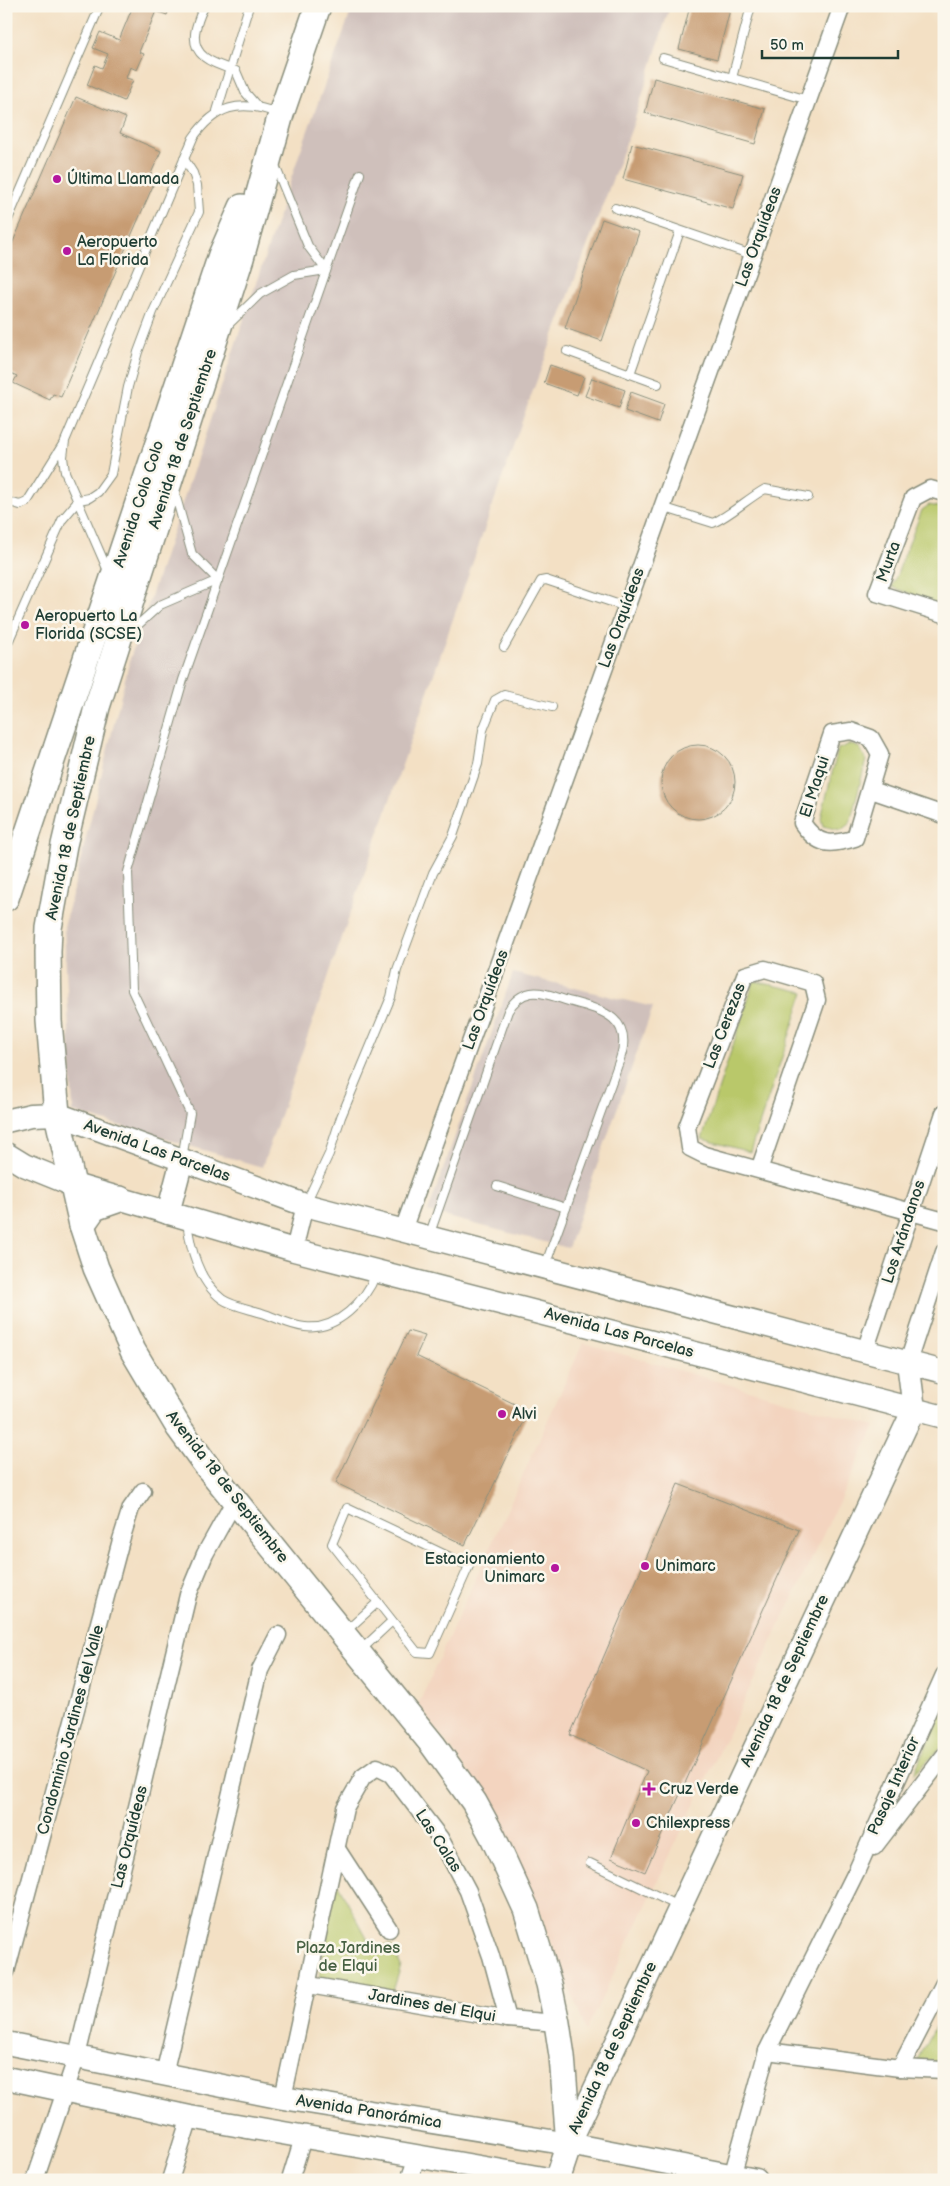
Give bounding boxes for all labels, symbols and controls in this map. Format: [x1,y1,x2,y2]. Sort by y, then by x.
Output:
scale bar [762,28,899,60]
text: 50 m [770,36,804,55]
place label: Última Llamada [67,168,179,189]
marker: Última Llamada [51,173,63,185]
street label: Las Orquídeas [732,184,786,290]
place label: Aeropuerto La Florida [77,233,157,270]
marker: Aeropuerto La Florida [61,245,73,257]
street label: Avenida 18 de Septiembre [145,346,221,531]
street label: Avenida Colo Colo [110,438,168,570]
street label: Murta [873,539,905,585]
street label: Las Orquídeas [595,565,649,671]
place label: Aeropuerto La Florida (SCSE) [35,607,142,644]
marker: Aeropuerto La Florida (SCSE) [19,619,31,631]
street label: Avenida 18 de Septiembre [42,734,100,922]
street label: El Maqui [796,754,834,820]
street label: Las Orquídeas [459,947,513,1053]
street label: Las Cerezas [700,980,750,1072]
street label: Avenida Las Parcelas [81,1116,233,1186]
street label: Los Arándanos [878,1178,930,1286]
street label: Avenida Las Parcelas [542,1304,696,1362]
place label: Alvi [512,1405,537,1424]
street label: Avenida 18 de Septiembre [162,1407,293,1567]
marker: Alvi [496,1408,508,1420]
place label: Estacionamiento Unimarc [425,1550,545,1587]
place label: Unimarc [655,1557,716,1576]
marker: Unimarc [639,1560,651,1572]
marker: Estacionamiento Unimarc [549,1562,561,1574]
street label: Avenida 18 de Septiembre [737,1591,834,1770]
street label: Condominio Jardines del Valle [34,1622,108,1837]
street label: Pasaje Interior [864,1734,924,1838]
place label: Cruz Verde [659,1780,739,1799]
marker: Cruz Verde [643,1783,655,1795]
street label: Las Orquídeas [108,1784,152,1890]
street label: Las Calas [411,1806,465,1876]
place label: Chilexpress [646,1814,730,1833]
marker: Chilexpress [630,1817,642,1829]
park label: Plaza Jardines de Elqui [296,1939,400,1976]
street label: Avenida 18 de Septiembre [565,1958,662,2137]
street label: Jardines del Elqui [367,1985,497,2027]
street label: Avenida Panorámica [295,2091,443,2133]

